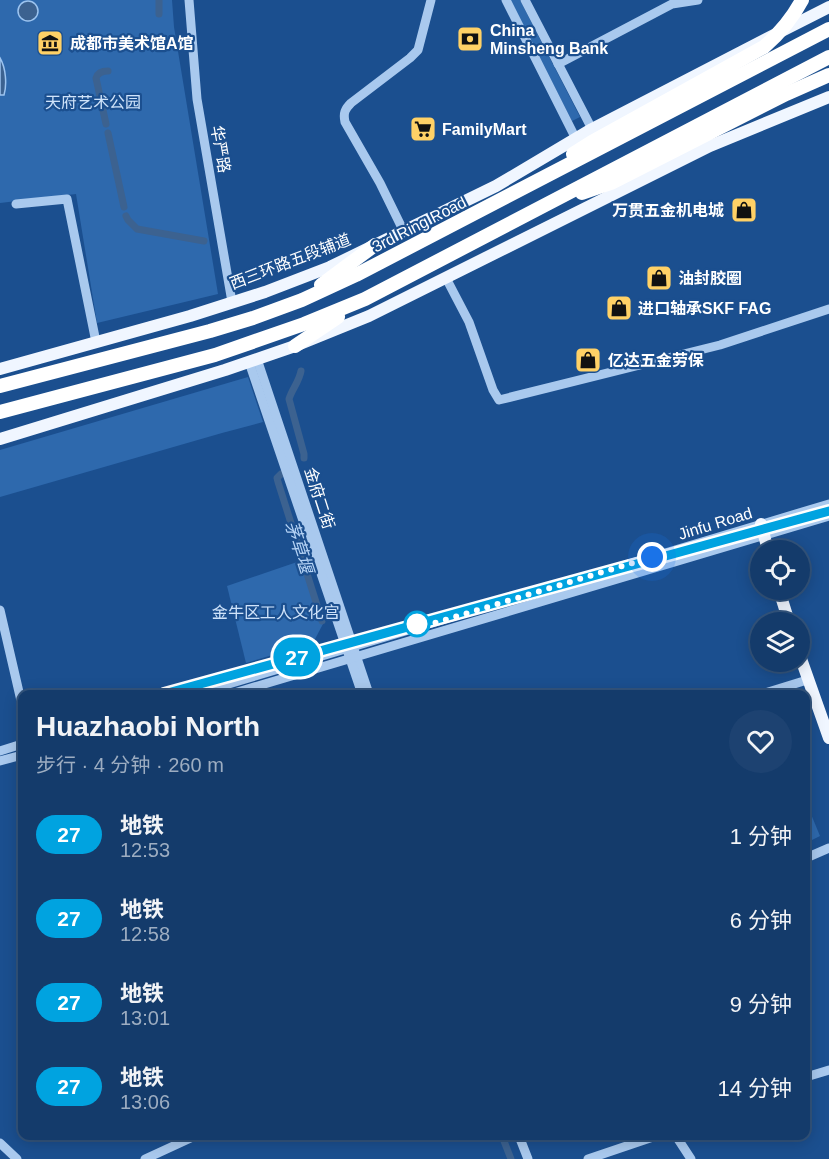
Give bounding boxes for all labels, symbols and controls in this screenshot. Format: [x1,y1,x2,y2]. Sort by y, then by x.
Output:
place label: China Minsheng Bank [490,22,608,57]
bank icon: China Minsheng Bank [455,24,485,54]
museum icon: 成都市美术馆A馆 [35,28,65,58]
place label: 成都市美术馆A馆 [70,34,194,52]
park label: 天府艺术公园 [45,94,141,111]
supermarket icon: FamilyMart [408,114,438,144]
place label: FamilyMart [442,121,527,138]
street label: 华严路 [208,124,233,174]
street label: 3rd Ring Road [369,193,469,255]
shop icon: 万贯五金机电城 [729,195,759,225]
place label: 万贯五金机电城 [612,201,724,219]
street label: 西三环路五段辅道 [227,231,353,292]
shop icon: 油封胶圈 [644,263,674,293]
place label: 油封胶圈 [678,269,742,287]
shop icon: 进口轴承SKF FAG [604,293,634,323]
place label: 进口轴承SKF FAG [638,299,771,317]
shop icon: 亿达五金劳保 [573,345,603,375]
place label: 亿达五金劳保 [608,352,704,369]
street label: 金府二街 [302,465,337,531]
street label: Jinfu Road [676,504,754,543]
water label: 茅草堰 [281,518,318,579]
map controls [750,540,810,672]
button: locate [750,540,810,600]
your location [637,542,667,572]
park label: 金牛区工人文化宫 [212,604,340,621]
unlabelled marker [404,611,430,637]
button: layers [750,612,810,672]
line badge: 27 [270,638,324,676]
text: 27 [285,646,309,669]
button: heart [729,710,792,773]
text: Huazhaobi North [36,711,260,742]
text: 步行 · 4 分钟 · 260 m [36,754,224,776]
text: 地铁 [120,813,164,838]
text: 27 [57,823,81,846]
text: 1 分钟 [730,824,792,849]
text: 12:53 [120,839,170,861]
text: 地铁 [120,897,164,922]
text: 27 [57,907,81,930]
text: 6 分钟 [730,908,792,933]
text: 12:58 [120,923,170,945]
text: 地铁 [120,981,164,1006]
text: 27 [57,991,81,1014]
text: 9 分钟 [730,992,792,1017]
text: 13:01 [120,1007,170,1029]
text: 地铁 [120,1065,164,1090]
text: 27 [57,1075,81,1098]
text: 14 分钟 [717,1076,792,1101]
text: 13:06 [120,1091,170,1113]

